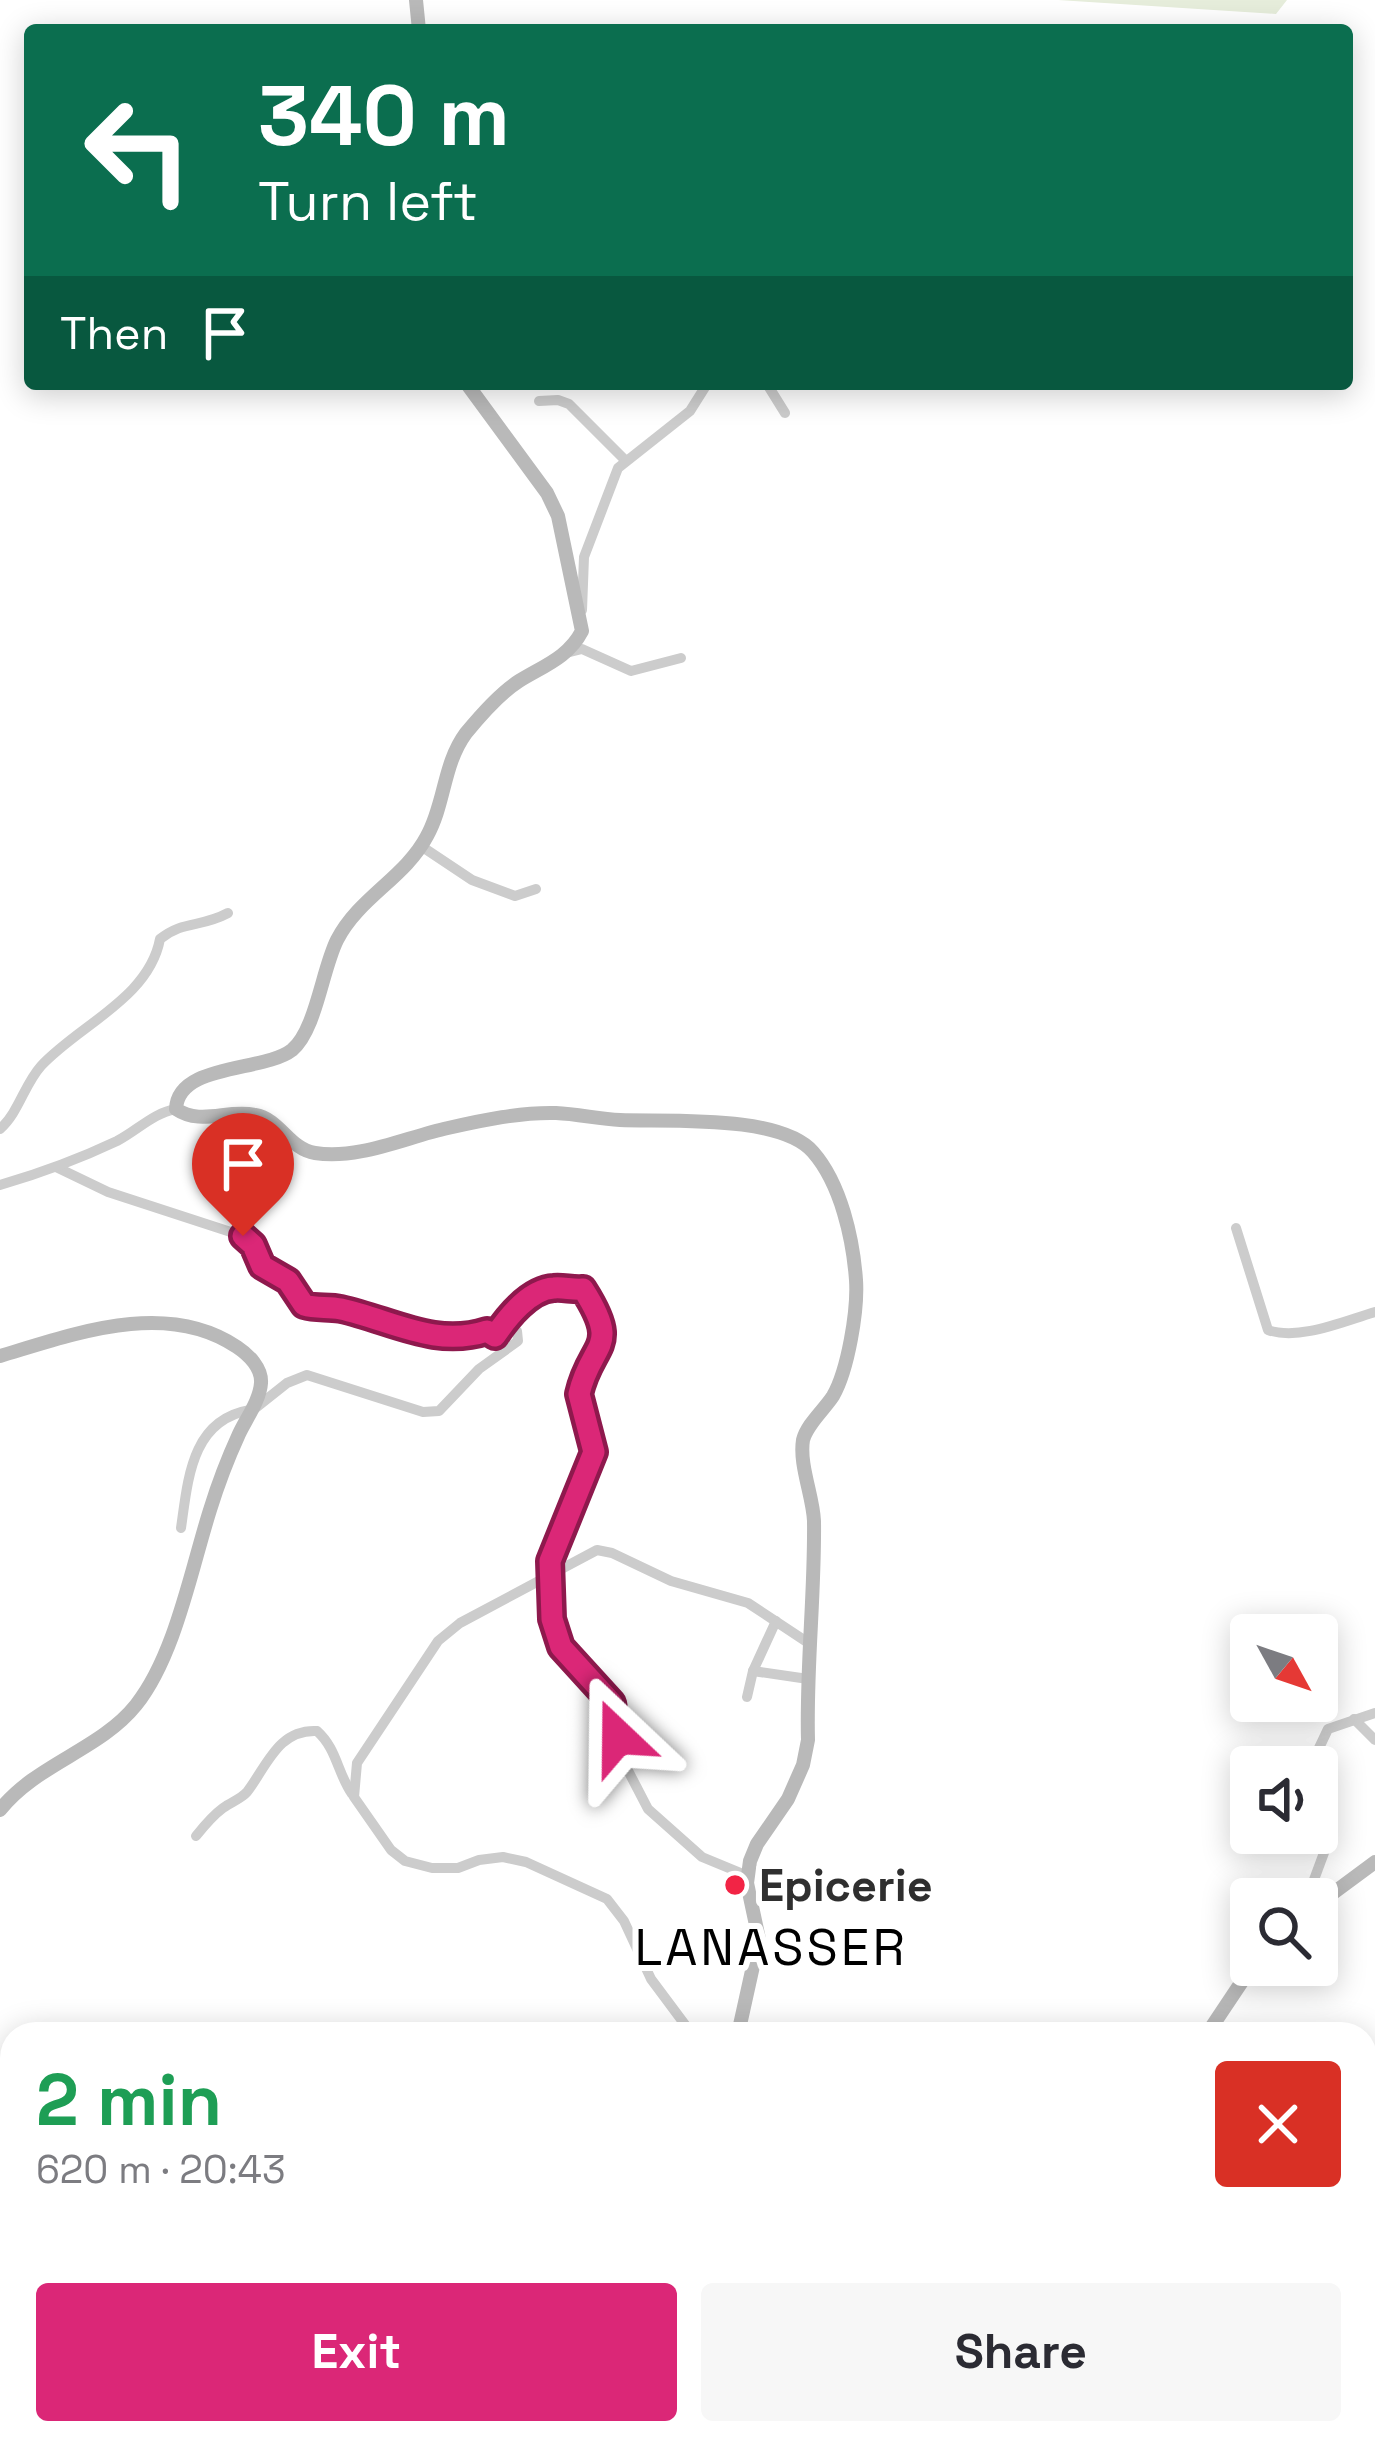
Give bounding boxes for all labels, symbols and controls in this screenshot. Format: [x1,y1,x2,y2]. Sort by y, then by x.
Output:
text: 340 m [258,62,510,170]
icon: left [60,72,216,228]
text: Turn left [258,167,478,236]
icon: arrive [192,300,258,366]
text: Then [60,305,168,362]
pin [192,1113,294,1236]
icon: arrive [210,1131,276,1197]
north arrow [1230,1614,1338,1722]
map controls [1230,1614,1338,1986]
position arrow [555,1674,681,1800]
button: sound [1230,1746,1338,1854]
place label: Epicerie [759,1857,933,1914]
marker: Epicerie [722,1872,748,1898]
button: search [1230,1878,1338,1986]
district label: LANASSER [634,1915,908,1980]
text: 2 min [36,2054,222,2146]
button: close [1215,2061,1341,2187]
text: 620 m · 20:43 [36,2145,285,2194]
button: Exit [36,2283,677,2421]
button: Share [701,2283,1341,2421]

